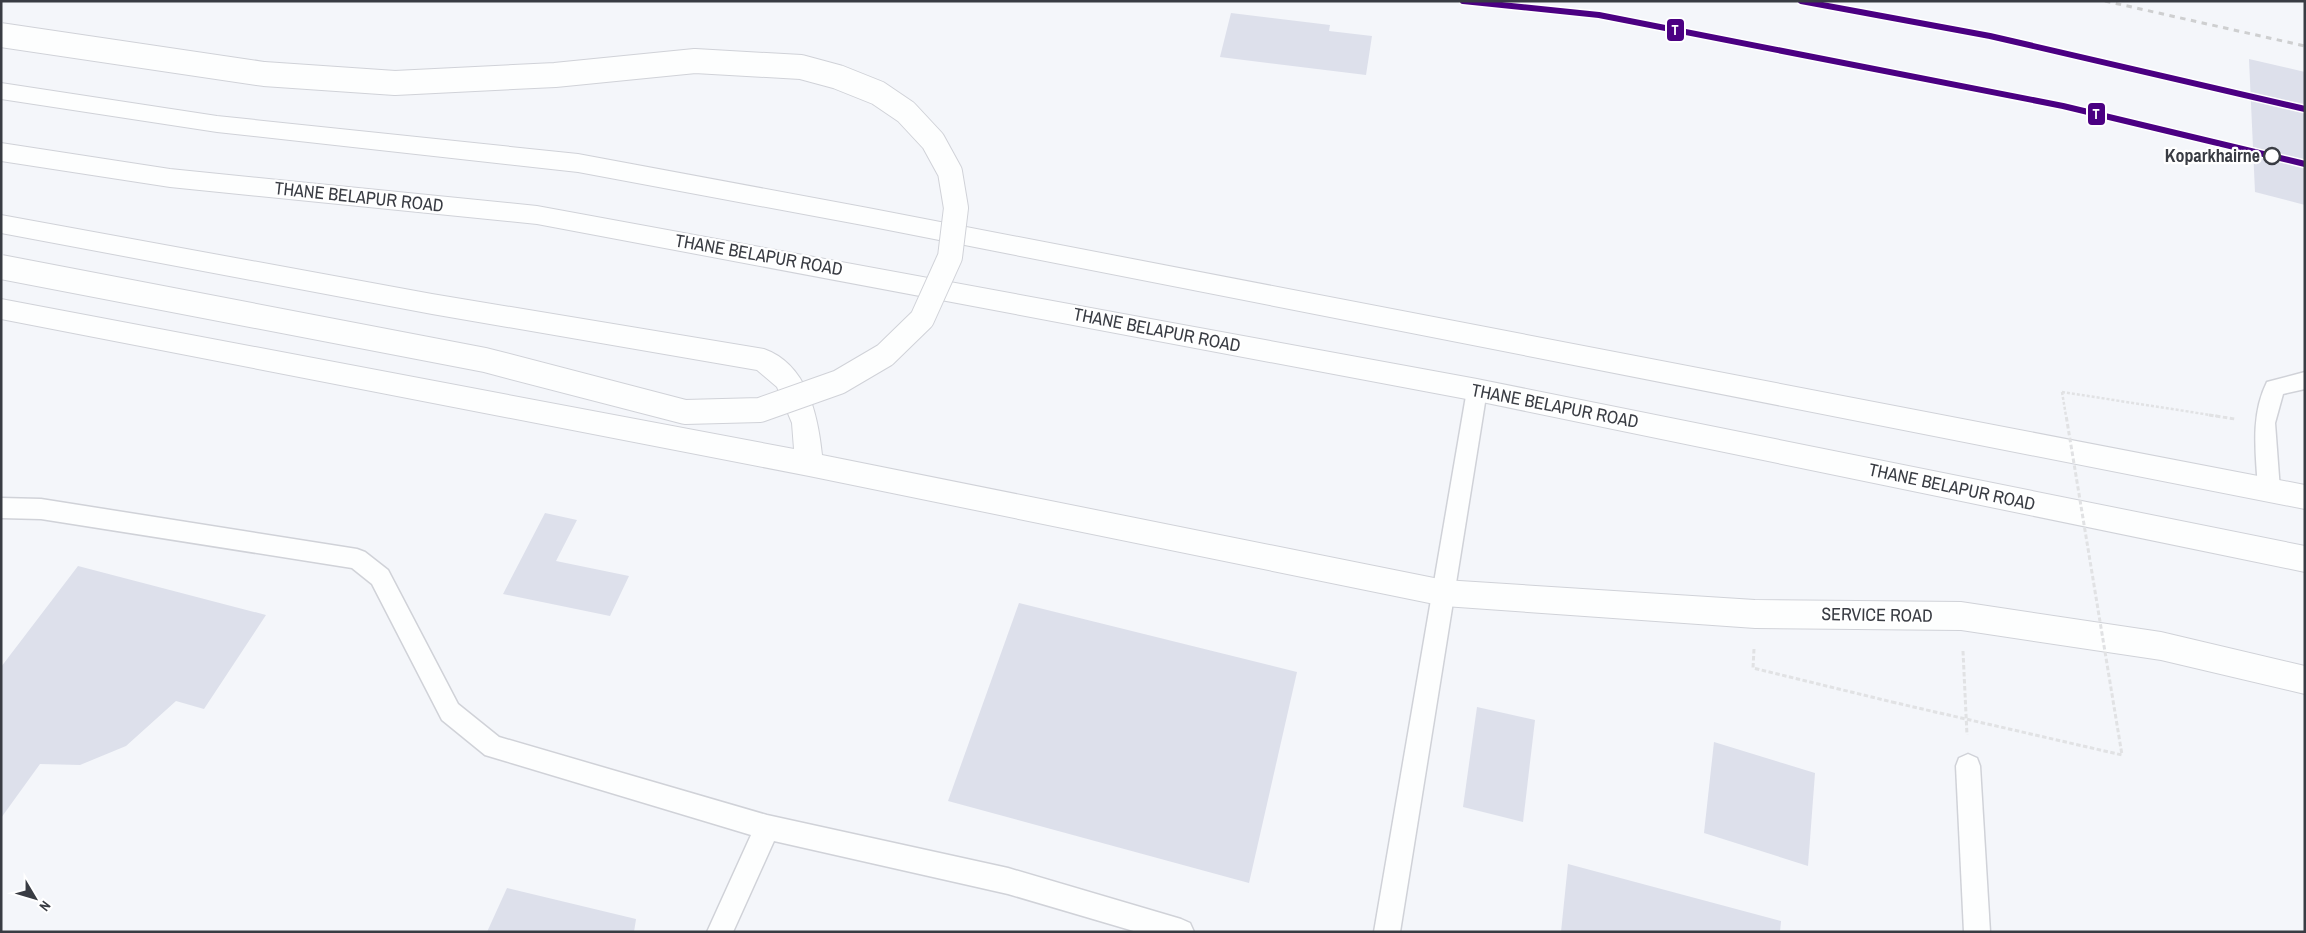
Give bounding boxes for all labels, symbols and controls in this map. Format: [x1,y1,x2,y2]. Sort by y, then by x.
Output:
line badge: T [1666,18,1685,42]
text: T [1671,21,1679,39]
line badge: T [2087,102,2106,126]
text: T [2092,105,2100,123]
place label: Koparkhairne [2165,143,2260,168]
marker: Koparkhairne [2263,147,2281,165]
street label: THANE BELAPUR ROAD [273,175,445,218]
street label: THANE BELAPUR ROAD [673,227,845,282]
street label: THANE BELAPUR ROAD [1071,301,1243,358]
street label: THANE BELAPUR ROAD [1469,377,1641,434]
street label: THANE BELAPUR ROAD [1866,457,2038,516]
street label: SERVICE ROAD [1821,601,1933,628]
north arrow [10,873,60,923]
text: N [36,897,55,915]

